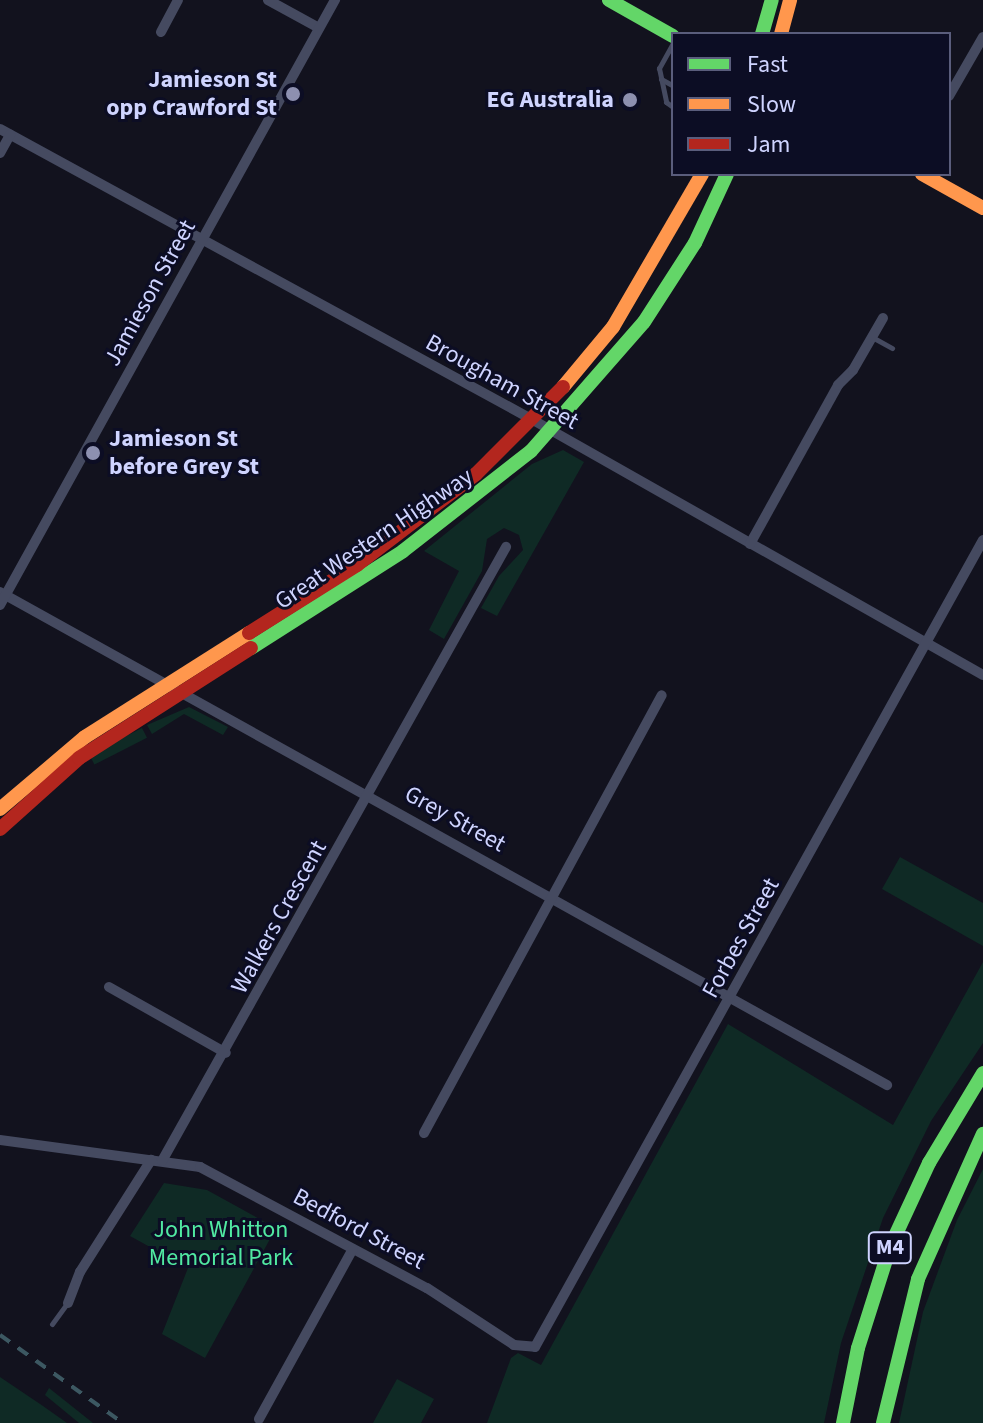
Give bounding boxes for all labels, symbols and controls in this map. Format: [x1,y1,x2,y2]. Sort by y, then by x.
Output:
legend [671,32,951,176]
text: Fast [747,47,788,82]
place label: Jamieson St opp Crawford St [106,66,277,122]
marker: Jamieson St opp Crawford St [284,85,302,103]
place label: EG Australia [486,86,614,114]
text: Slow [747,87,796,122]
marker: EG Australia [621,91,639,109]
text: Jam [747,127,791,162]
street label: Jamieson Street [98,215,202,371]
street label: Brougham Street [421,328,583,436]
place label: Jamieson St before Grey St [109,425,259,481]
marker: Jamieson St before Grey St [84,444,102,462]
street label: Great Western Highway [270,462,478,616]
street label: Grey Street [399,779,511,859]
street label: Walkers Crescent [225,835,333,999]
street label: Forbes Street [696,873,786,1003]
street label: Bedford Street [288,1182,430,1276]
park label: John Whitton Memorial Park [149,1216,293,1272]
road number: M4 [866,1230,914,1266]

